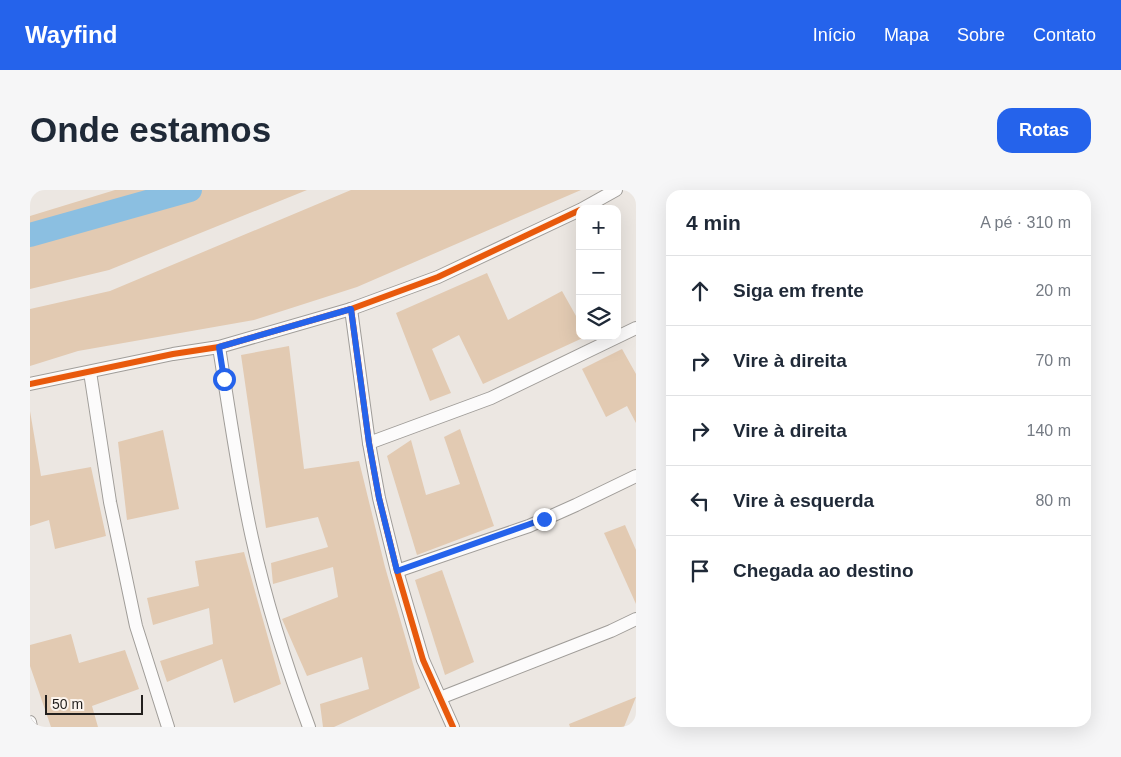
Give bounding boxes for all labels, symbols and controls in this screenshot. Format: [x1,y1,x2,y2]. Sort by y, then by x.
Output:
text: Wayfind [25,21,117,48]
text: Início [813,25,856,45]
text: Mapa [884,25,929,45]
text: Sobre [957,25,1005,45]
text: Contato [1033,25,1096,45]
button: Rotas [997,108,1091,153]
text: Onde estamos [30,110,271,149]
map controls [576,205,621,340]
button: + [576,205,621,250]
text: 4 min [686,211,741,234]
text: A pé · 310 m [980,214,1071,231]
button: − [576,250,621,295]
icon: ahead [686,277,714,305]
text: Siga em frente [733,280,864,301]
text: 20 m [1035,282,1071,299]
button: layers [576,295,621,340]
icon: right [686,347,714,375]
text: Vire à direita [733,350,847,371]
text: 70 m [1035,352,1071,369]
route start [213,368,236,391]
icon: right [686,417,714,445]
text: Vire à direita [733,420,847,441]
text: 140 m [1027,422,1071,439]
icon: left [686,487,714,515]
text: Vire à esquerda [733,490,874,511]
text: 80 m [1035,492,1071,509]
route end [533,508,556,531]
icon: arrive [686,557,714,585]
text: Chegada ao destino [733,560,914,581]
scale bar [45,692,142,715]
text: 50 m [52,696,83,712]

